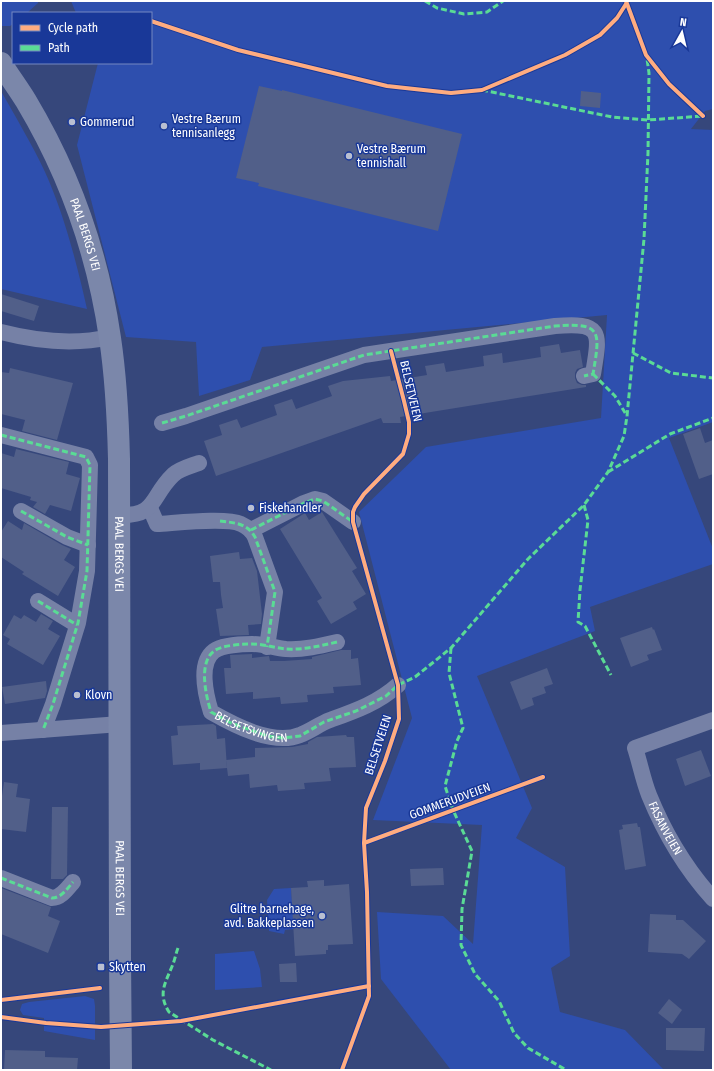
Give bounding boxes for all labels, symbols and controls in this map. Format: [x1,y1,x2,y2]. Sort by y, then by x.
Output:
legend [12,12,152,64]
north arrow [662,12,702,52]
text: N [679,16,687,29]
text: Cycle path [48,21,98,35]
text: Path [48,41,70,55]
place label: Vestre Bærum tennisanlegg [172,112,241,140]
place label: Gommerud [80,115,134,129]
marker: Gommerud [67,117,77,127]
marker: Vestre Bærum tennisanlegg [159,121,169,131]
place label: Vestre Bærum tennishall [357,142,426,170]
marker: Vestre Bærum tennishall [344,151,354,161]
street label: PAAL BERGS VEI [67,196,103,272]
street label: BELSETVEIEN [397,359,425,423]
place label: Fiskehandler [259,501,322,515]
marker: Fiskehandler [246,503,256,513]
street label: PAAL BERGS VEI [112,516,126,592]
place label: Klovn [85,688,112,702]
marker: Klovn [72,690,82,700]
street label: BELSETSVINGEN [212,708,288,745]
street label: BELSETVEIEN [362,713,394,777]
street label: GOMMERUDVEIEN [408,780,492,822]
street label: FASANVEIEN [646,799,685,858]
street label: PAAL BERGS VEI [113,840,127,916]
place label: Glitre barnehage, avd. Bakkeplassen [224,902,314,930]
marker: Glitre barnehage, avd. Bakkeplassen [317,911,327,921]
place label: Skytten [109,960,146,974]
marker: Skytten [96,962,106,972]

